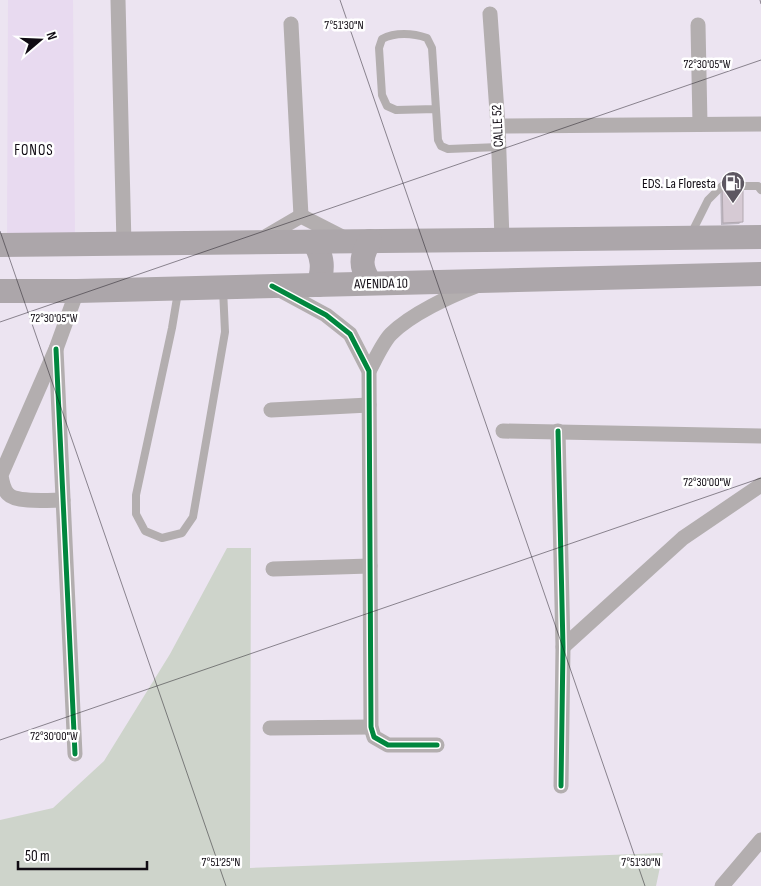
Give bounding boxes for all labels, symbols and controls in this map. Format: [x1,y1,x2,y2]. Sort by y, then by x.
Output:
north arrow [15,15,65,65]
text: 7°51'30"N [324,18,364,33]
text: N [43,30,61,42]
text: 72°30'05"W [683,57,731,72]
street label: CALLE 52 [488,104,507,148]
district label: FONOS [14,141,54,160]
fuel station icon: EDS. La Floresta [720,170,746,204]
place label: EDS. La Floresta [642,175,716,192]
street label: AVENIDA 10 [353,275,408,292]
text: 72°30'05"W [30,311,78,326]
text: 72°30'00"W [683,475,731,490]
text: 72°30'00"W [30,729,78,744]
scale bar [18,838,146,870]
text: 50 m [25,847,50,866]
text: 7°51'25"N [202,855,240,870]
text: 7°51'30"N [621,855,661,870]

